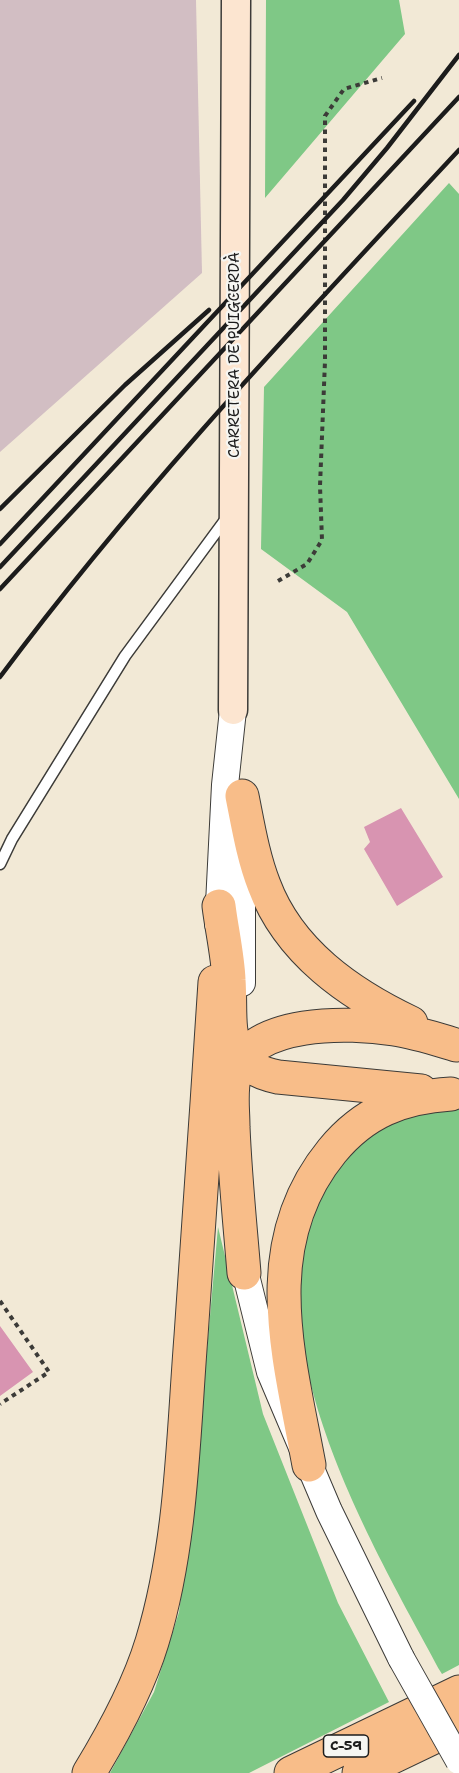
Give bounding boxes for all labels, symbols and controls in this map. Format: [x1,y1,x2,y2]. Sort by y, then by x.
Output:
street label: CARRETERA DE PUIGCERDÀ [226,252,244,458]
road number: C-59 [324,1735,368,1757]

